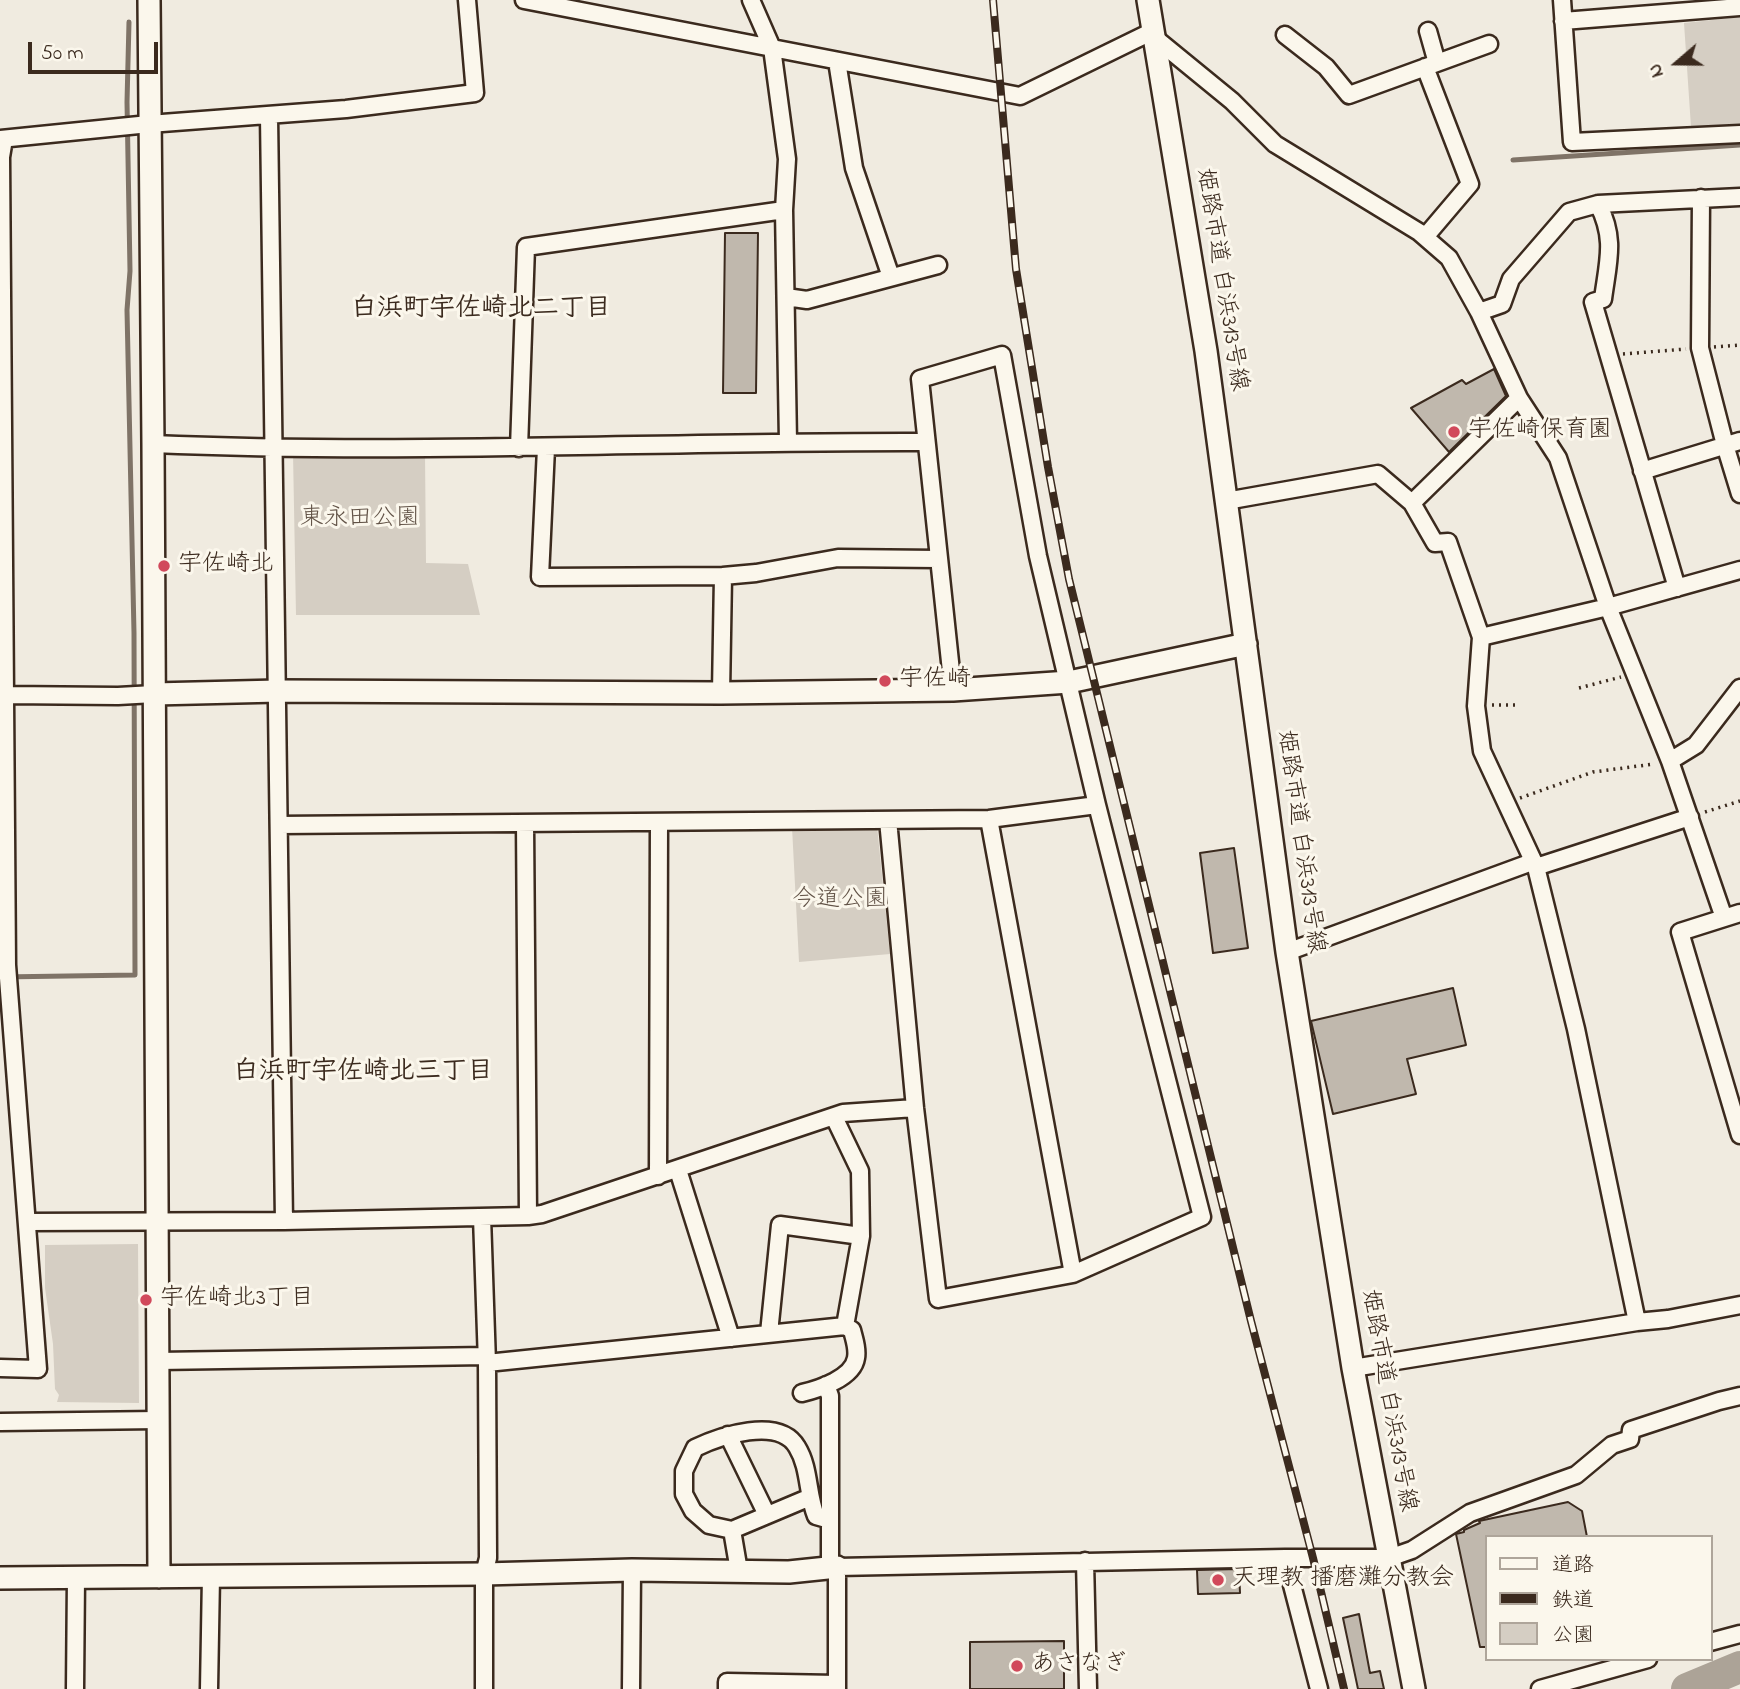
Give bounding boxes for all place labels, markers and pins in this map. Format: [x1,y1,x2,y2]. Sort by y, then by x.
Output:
place label: 宇佐崎保育園 [1468,418,1612,446]
marker: 宇佐崎保育園 [1446,424,1462,440]
place label: 宇佐崎北 [178,552,274,580]
marker: 宇佐崎北 [156,558,172,574]
place label: 宇佐崎 [899,667,971,695]
marker: 宇佐崎 [877,673,893,689]
place label: 宇佐崎北3丁目 [160,1286,314,1314]
marker: 宇佐崎北3丁目 [138,1292,154,1308]
place label: 天理教 播磨灘分教会 [1232,1566,1454,1594]
marker: 天理教 播磨灘分教会 [1210,1572,1226,1588]
place label: あさなぎ [1031,1652,1127,1680]
marker: あさなぎ [1009,1658,1025,1674]

